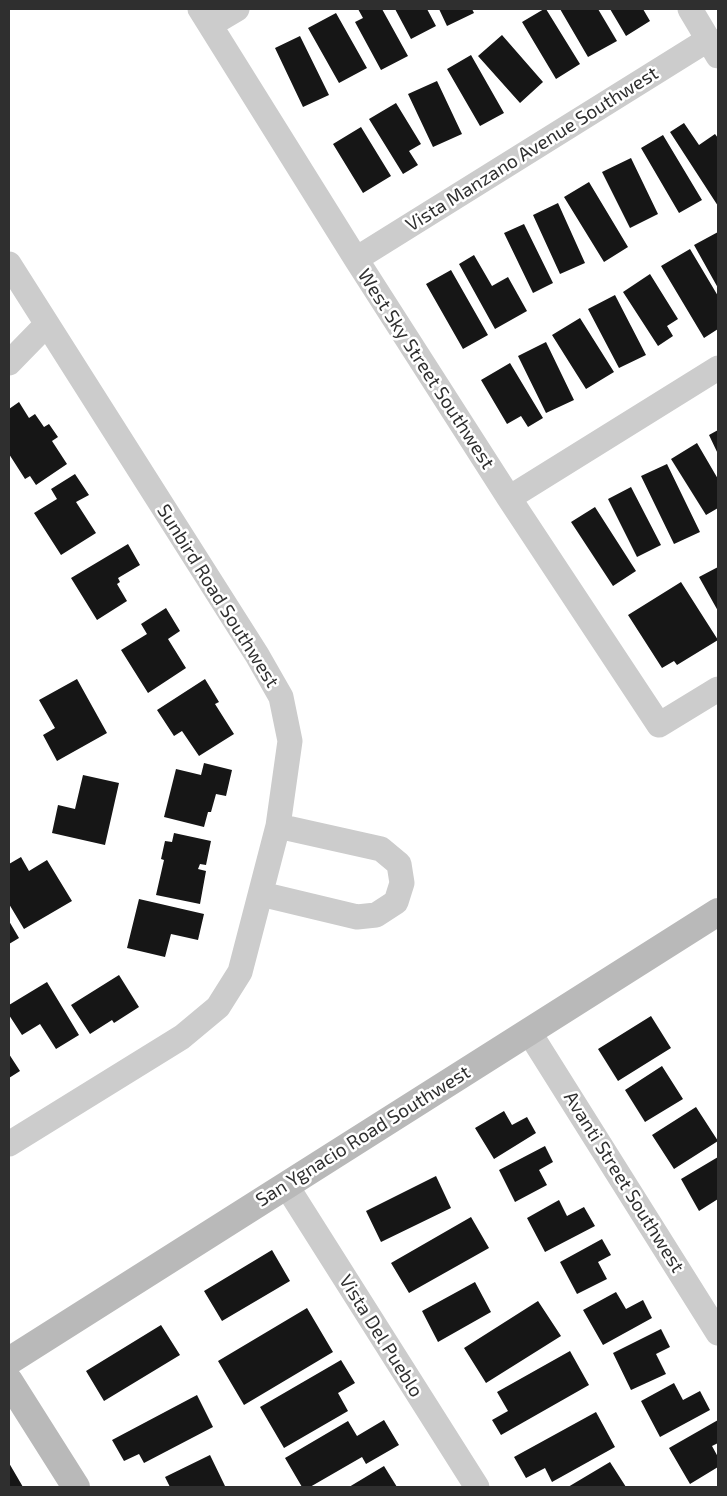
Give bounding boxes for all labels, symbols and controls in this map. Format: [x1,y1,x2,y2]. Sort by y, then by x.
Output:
street label: Vista Manzano Avenue Southwest [402,62,662,236]
street label: West Sky Street Southwest [353,265,499,473]
street label: Sunbird Road Southwest [152,500,284,692]
street label: San Ygnacio Road Southwest [252,1061,474,1211]
street label: Avanti Street Southwest [559,1087,689,1277]
street label: Vista Del Pueblo [334,1271,428,1401]

